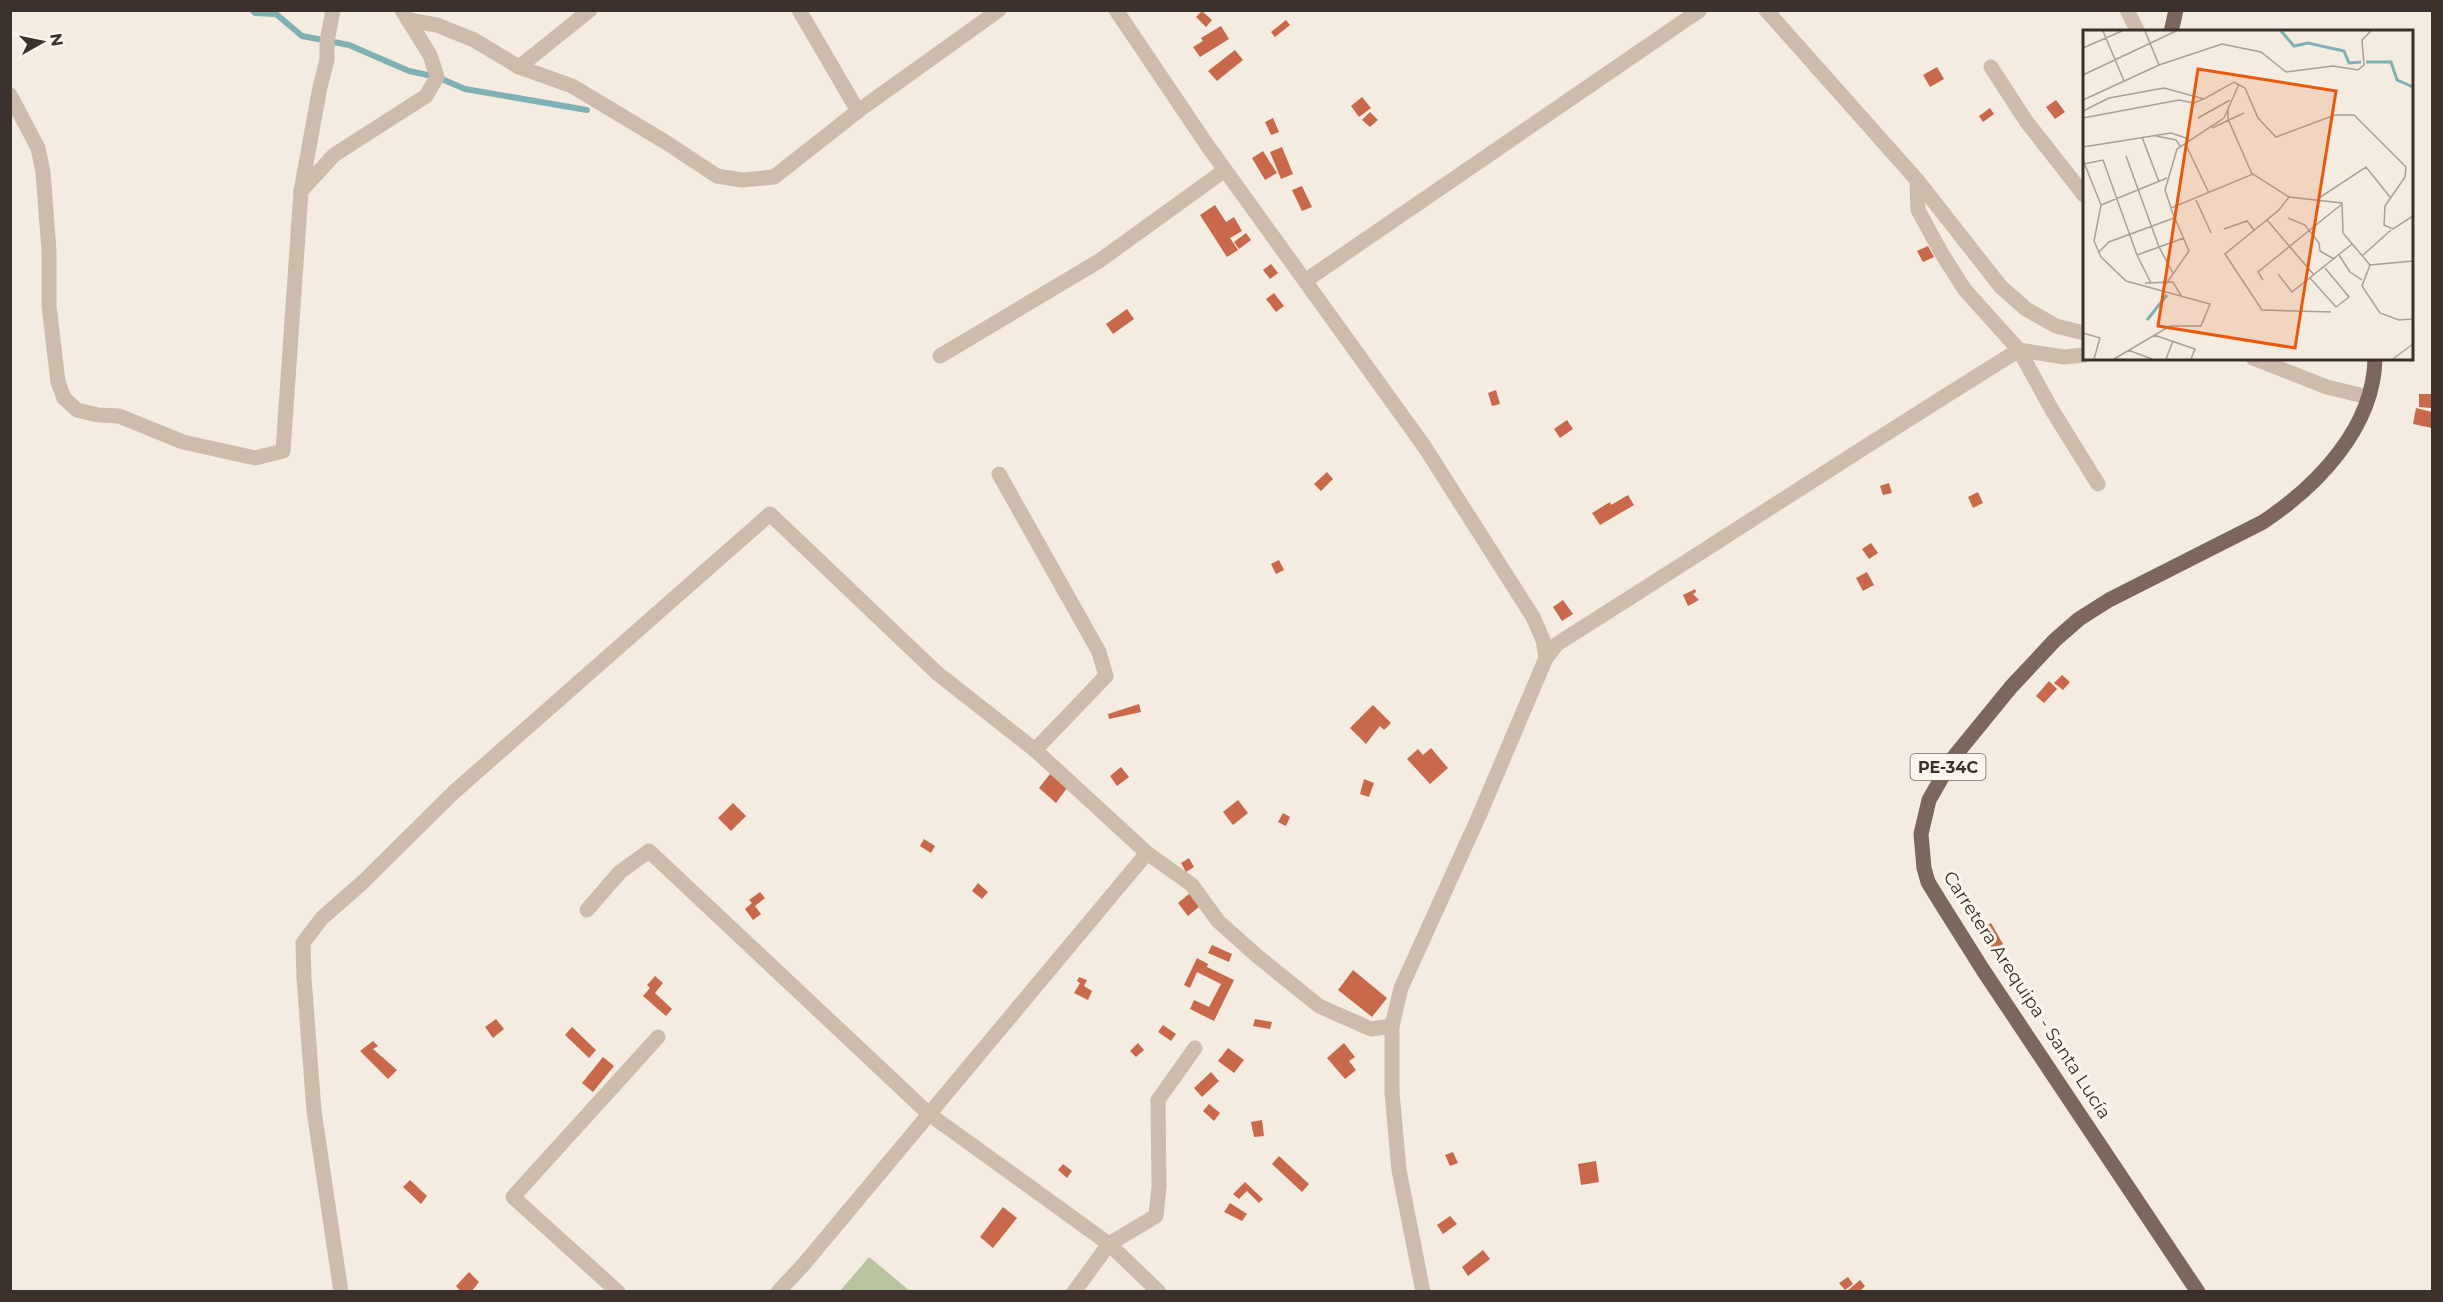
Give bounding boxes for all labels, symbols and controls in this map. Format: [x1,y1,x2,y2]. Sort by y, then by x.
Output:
north arrow [12,12,72,72]
inset map [2083,30,2413,360]
text: N [46,32,67,48]
road number: PE-34C [1910,754,1986,780]
street label: Carretera Arequipa - Santa Lucía [1939,867,2115,1123]

